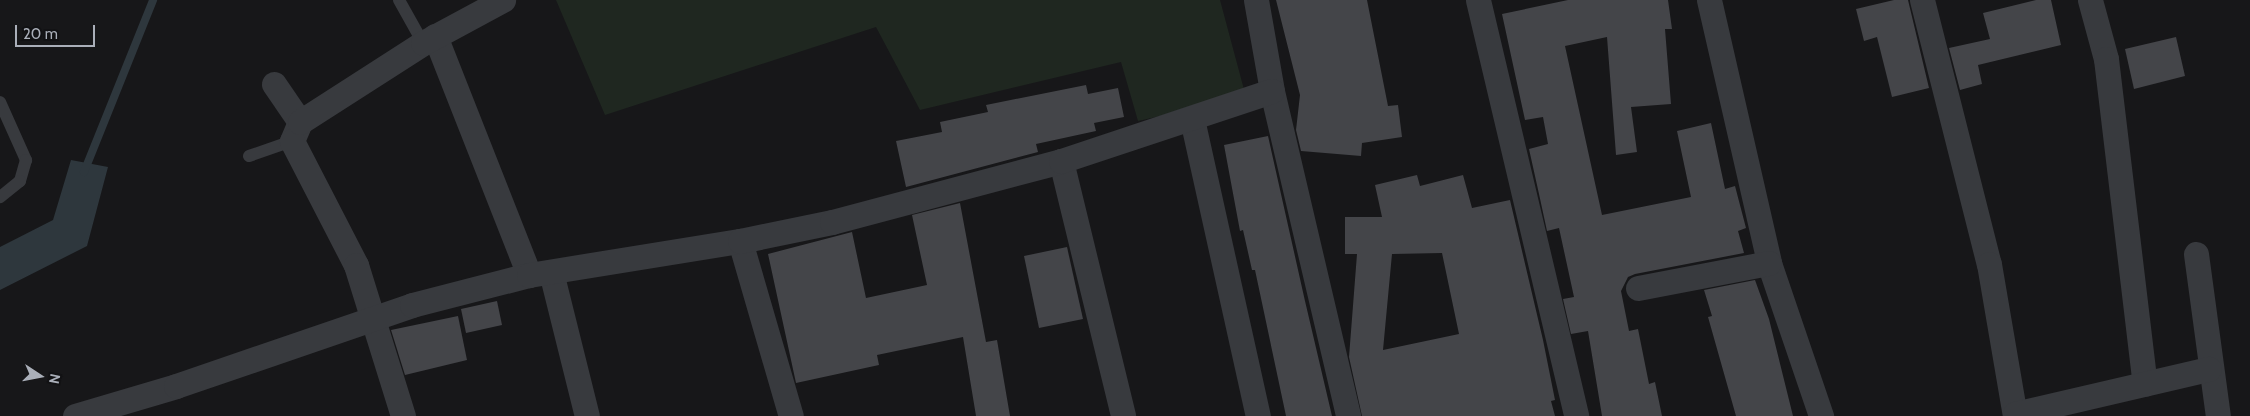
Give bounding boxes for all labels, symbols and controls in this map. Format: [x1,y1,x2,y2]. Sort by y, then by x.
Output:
scale bar [18,15,98,47]
text: 20 m [23,25,58,43]
north arrow [15,351,65,401]
text: N [45,372,65,385]

